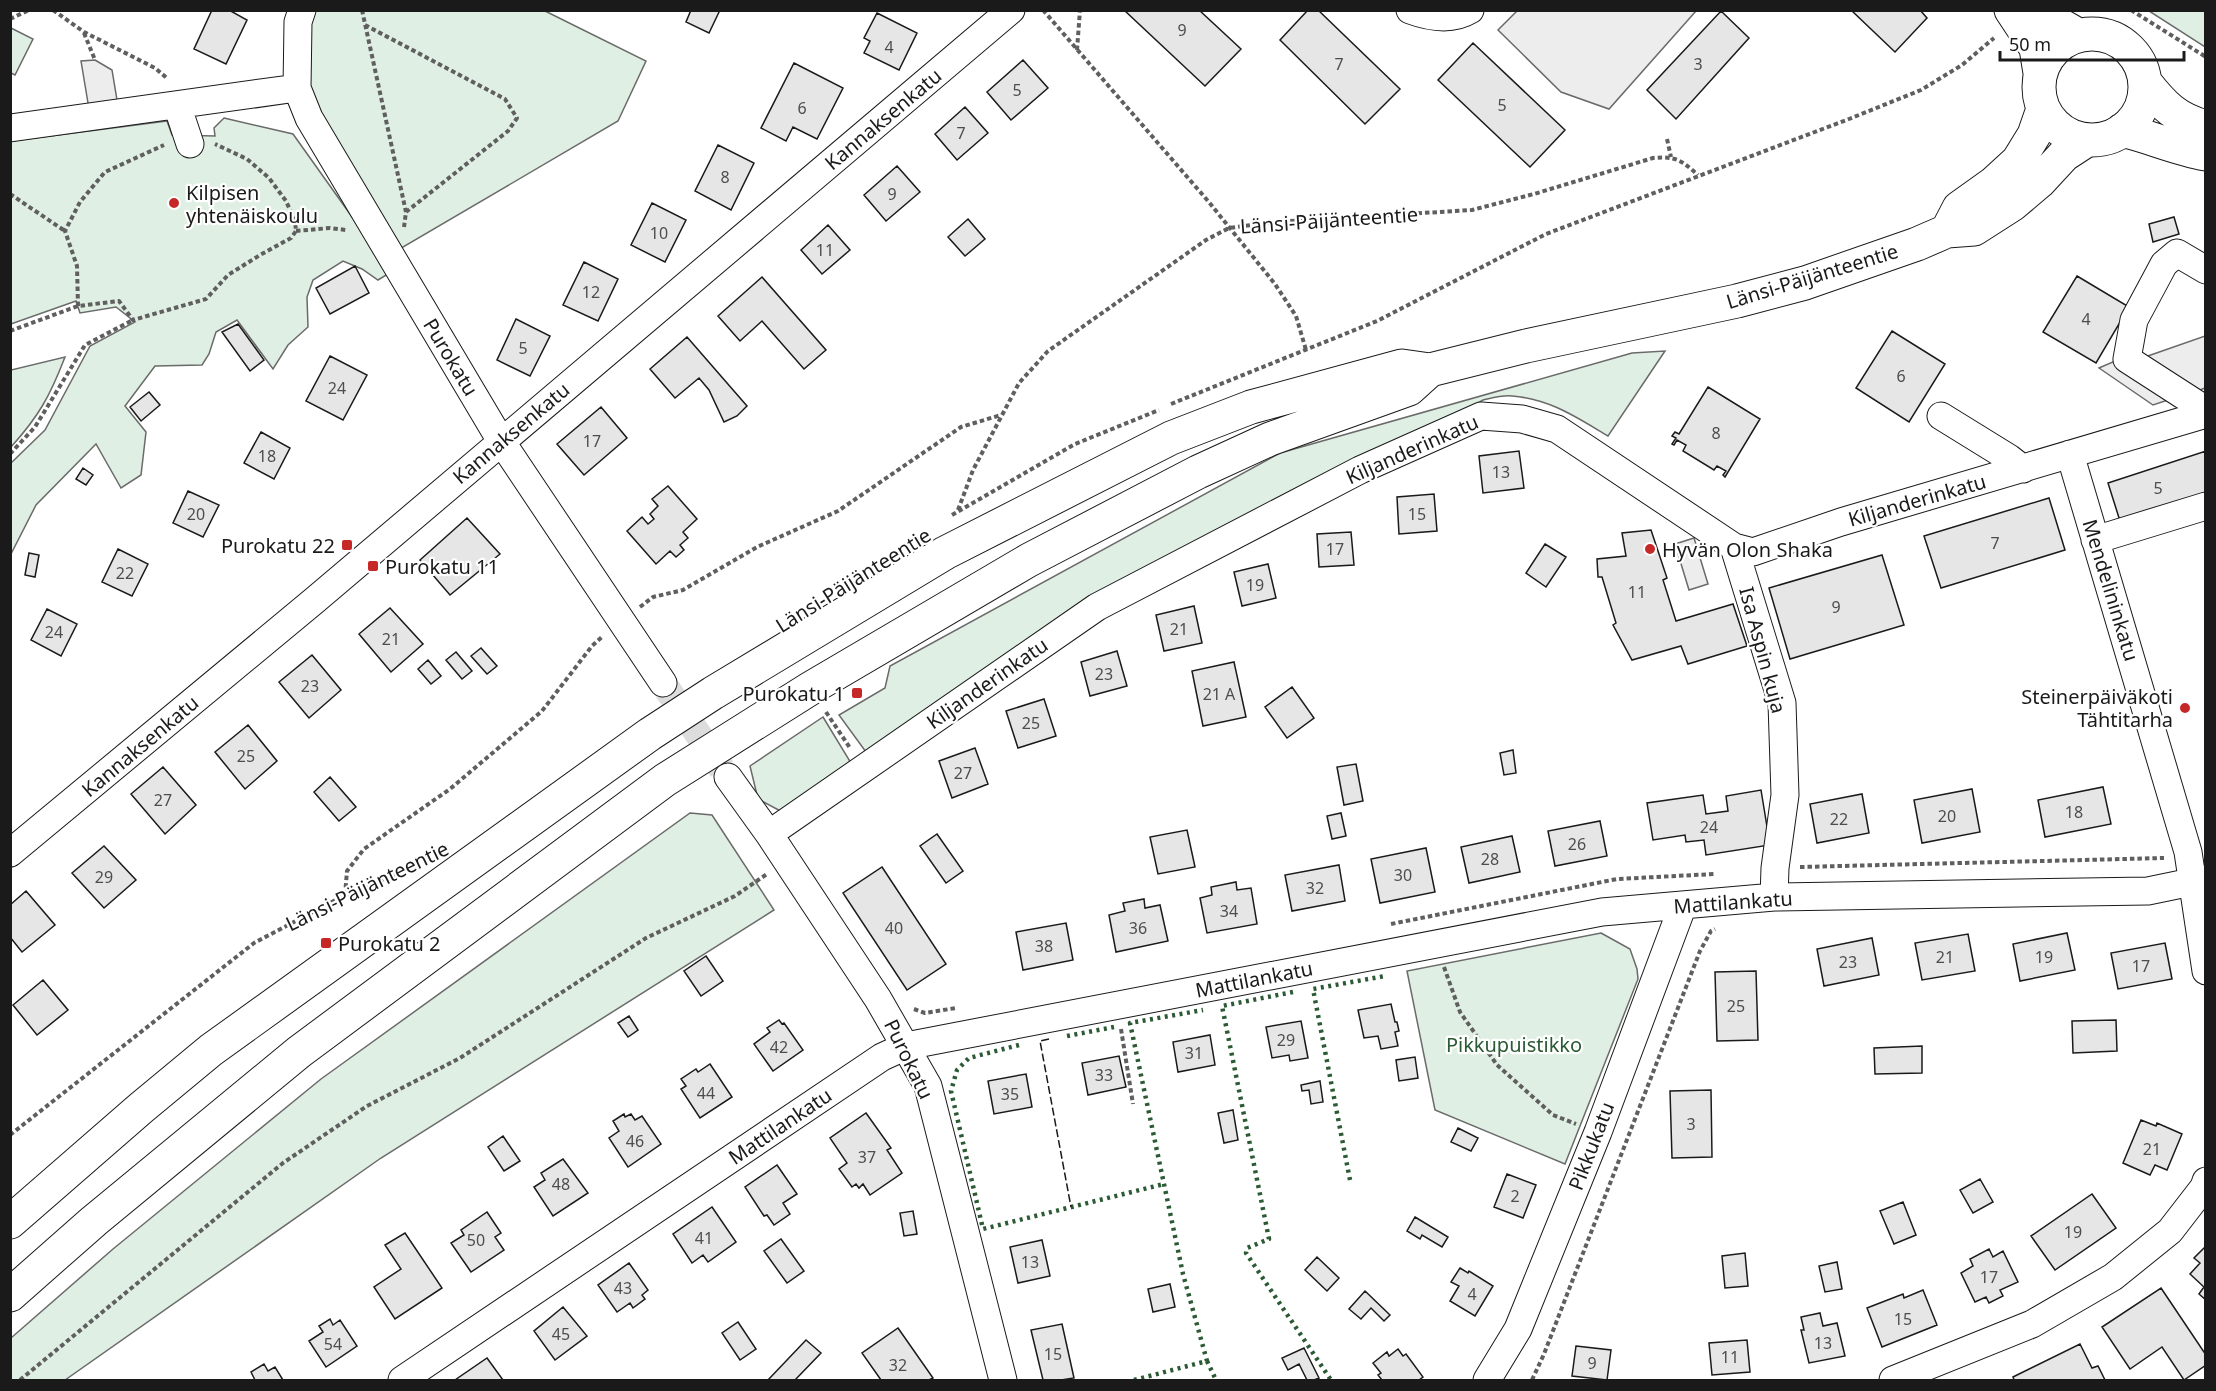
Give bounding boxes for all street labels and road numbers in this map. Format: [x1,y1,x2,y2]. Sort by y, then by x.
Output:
street label: Kannaksenkatu [819,62,947,176]
street label: Länsi-Päijänteentie [1239,200,1419,240]
street label: Länsi-Päijänteentie [1723,237,1901,315]
street label: Purokatu [417,313,485,401]
street label: Kannaksenkatu [447,376,575,490]
street label: Kiljanderinkatu [1342,408,1482,490]
street label: Kiljanderinkatu [1845,467,1989,533]
street label: Mendelininkatu [2077,516,2145,664]
street label: Länsi-Päijänteentie [770,521,936,639]
street label: Isa Aspin kuja [1733,584,1793,716]
street label: Kiljanderinkatu [921,631,1053,735]
street label: Kannaksenkatu [76,689,204,803]
street label: Länsi-Päijänteentie [281,835,453,937]
street label: Mattilankatu [1673,884,1793,920]
street label: Mattilankatu [1193,954,1315,1004]
street label: Purokatu [878,1014,940,1104]
street label: Mattilankatu [723,1081,837,1171]
street label: Pikkukatu [1562,1098,1620,1194]

